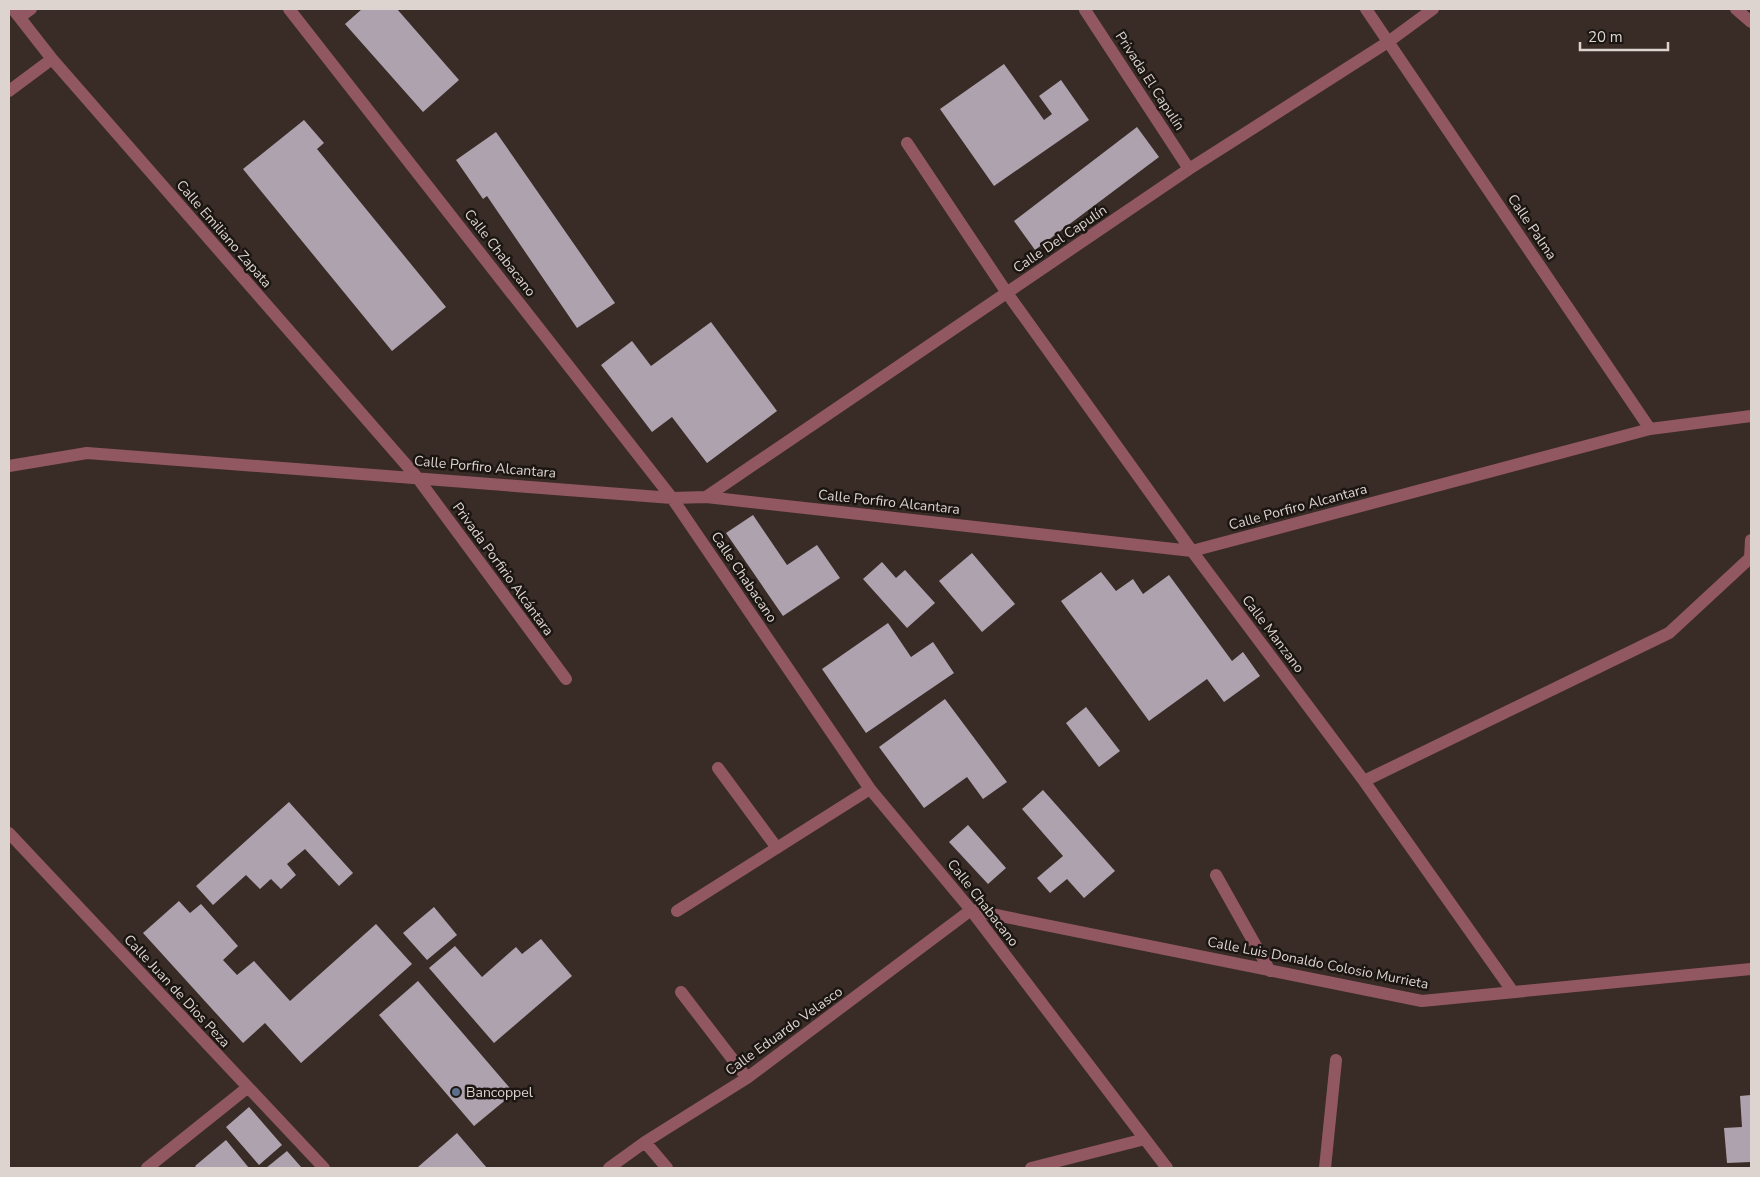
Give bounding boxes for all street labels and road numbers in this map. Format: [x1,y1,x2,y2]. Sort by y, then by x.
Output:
street label: Privada El Capulín [1111,28,1189,134]
street label: Calle Emiliano Zapata [172,176,276,292]
street label: Calle Palma [1503,190,1561,264]
street label: Calle Del Capulín [1009,201,1111,277]
street label: Calle Chabacano [460,205,540,301]
street label: Calle Porfiro Alcantara [413,451,557,483]
street label: Calle Porfiro Alcantara [1227,479,1369,535]
street label: Calle Porfiro Alcantara [817,485,961,519]
street label: Privada Porfirio Alcántara [448,498,558,640]
street label: Calle Chabacano [707,528,782,626]
street label: Calle Manzano [1237,591,1309,677]
street label: Calle Chabacano [943,855,1023,951]
street label: Calle Juan de Dios Peza [120,930,234,1052]
street label: Calle Luis Donaldo Colosio Murrieta [1206,932,1430,994]
street label: Calle Eduardo Velasco [722,982,847,1080]

